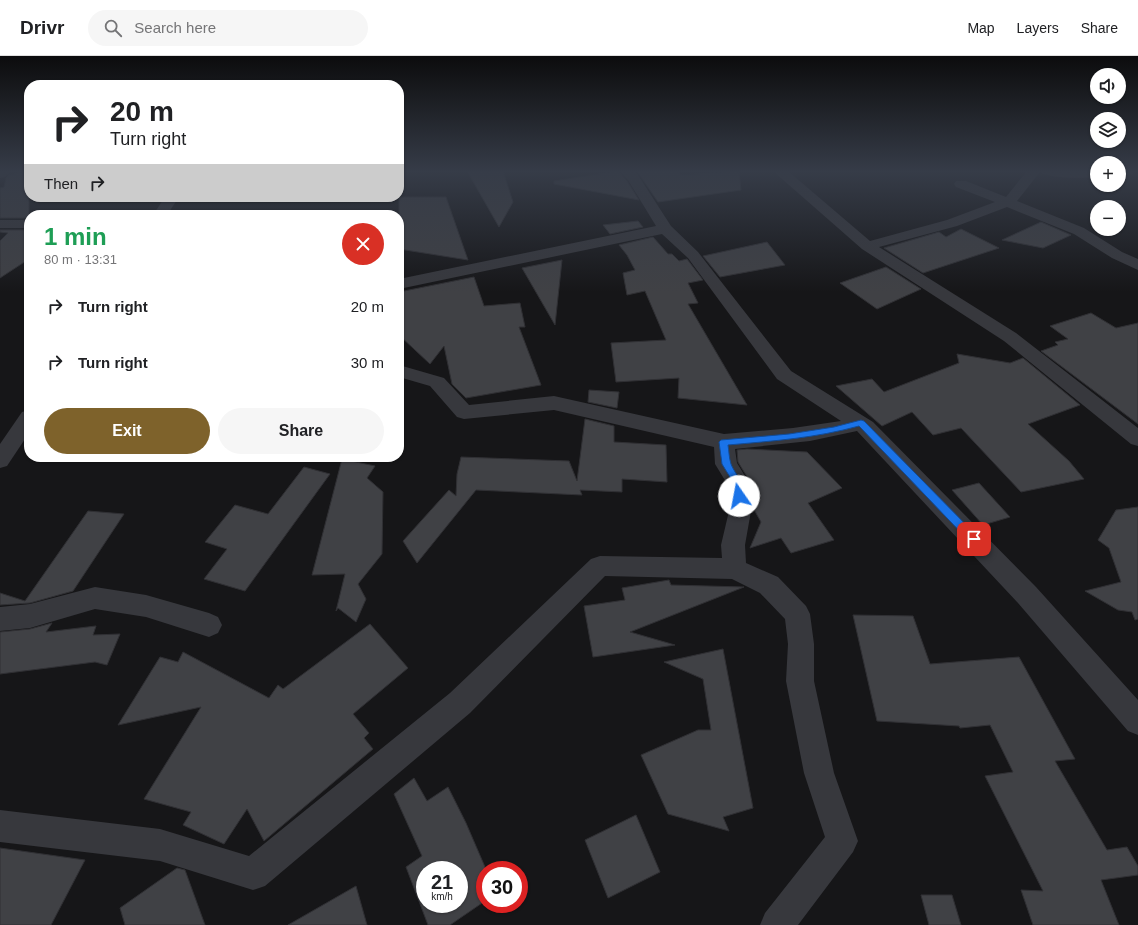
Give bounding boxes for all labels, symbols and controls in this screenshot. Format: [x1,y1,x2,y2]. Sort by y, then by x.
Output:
search box [88,10,368,46]
text: Drivr [20,17,64,38]
icon: search [102,17,124,39]
text: Search here [134,19,216,36]
text: Map [967,20,995,36]
text: Layers [1017,20,1059,36]
text: Share [1081,20,1118,36]
map controls [1090,68,1126,236]
button: sound [1090,68,1126,104]
icon: right [44,96,96,148]
text: 20 m [110,96,174,127]
button: layers [1090,112,1126,148]
text: Turn right [110,129,186,149]
button: + [1090,156,1126,192]
icon: right [86,172,108,194]
text: Then [44,175,78,192]
button: − [1090,200,1126,236]
text: 1 min [44,223,107,250]
button: close [342,223,384,265]
text: 80 m · 13:31 [44,252,117,267]
icon: right [44,295,66,317]
text: Turn right [78,298,148,315]
text: 20 m [351,298,384,315]
icon: right [44,351,66,373]
text: Turn right [78,354,148,371]
text: 30 m [351,354,384,371]
button: Exit [44,408,210,454]
button: Share [218,408,384,454]
position arrow [718,475,760,517]
pin [957,522,991,556]
icon: arrive [963,528,985,550]
speed limit sign: 30 [476,861,528,913]
text: 21 [431,871,453,893]
text: km/h [431,891,453,902]

